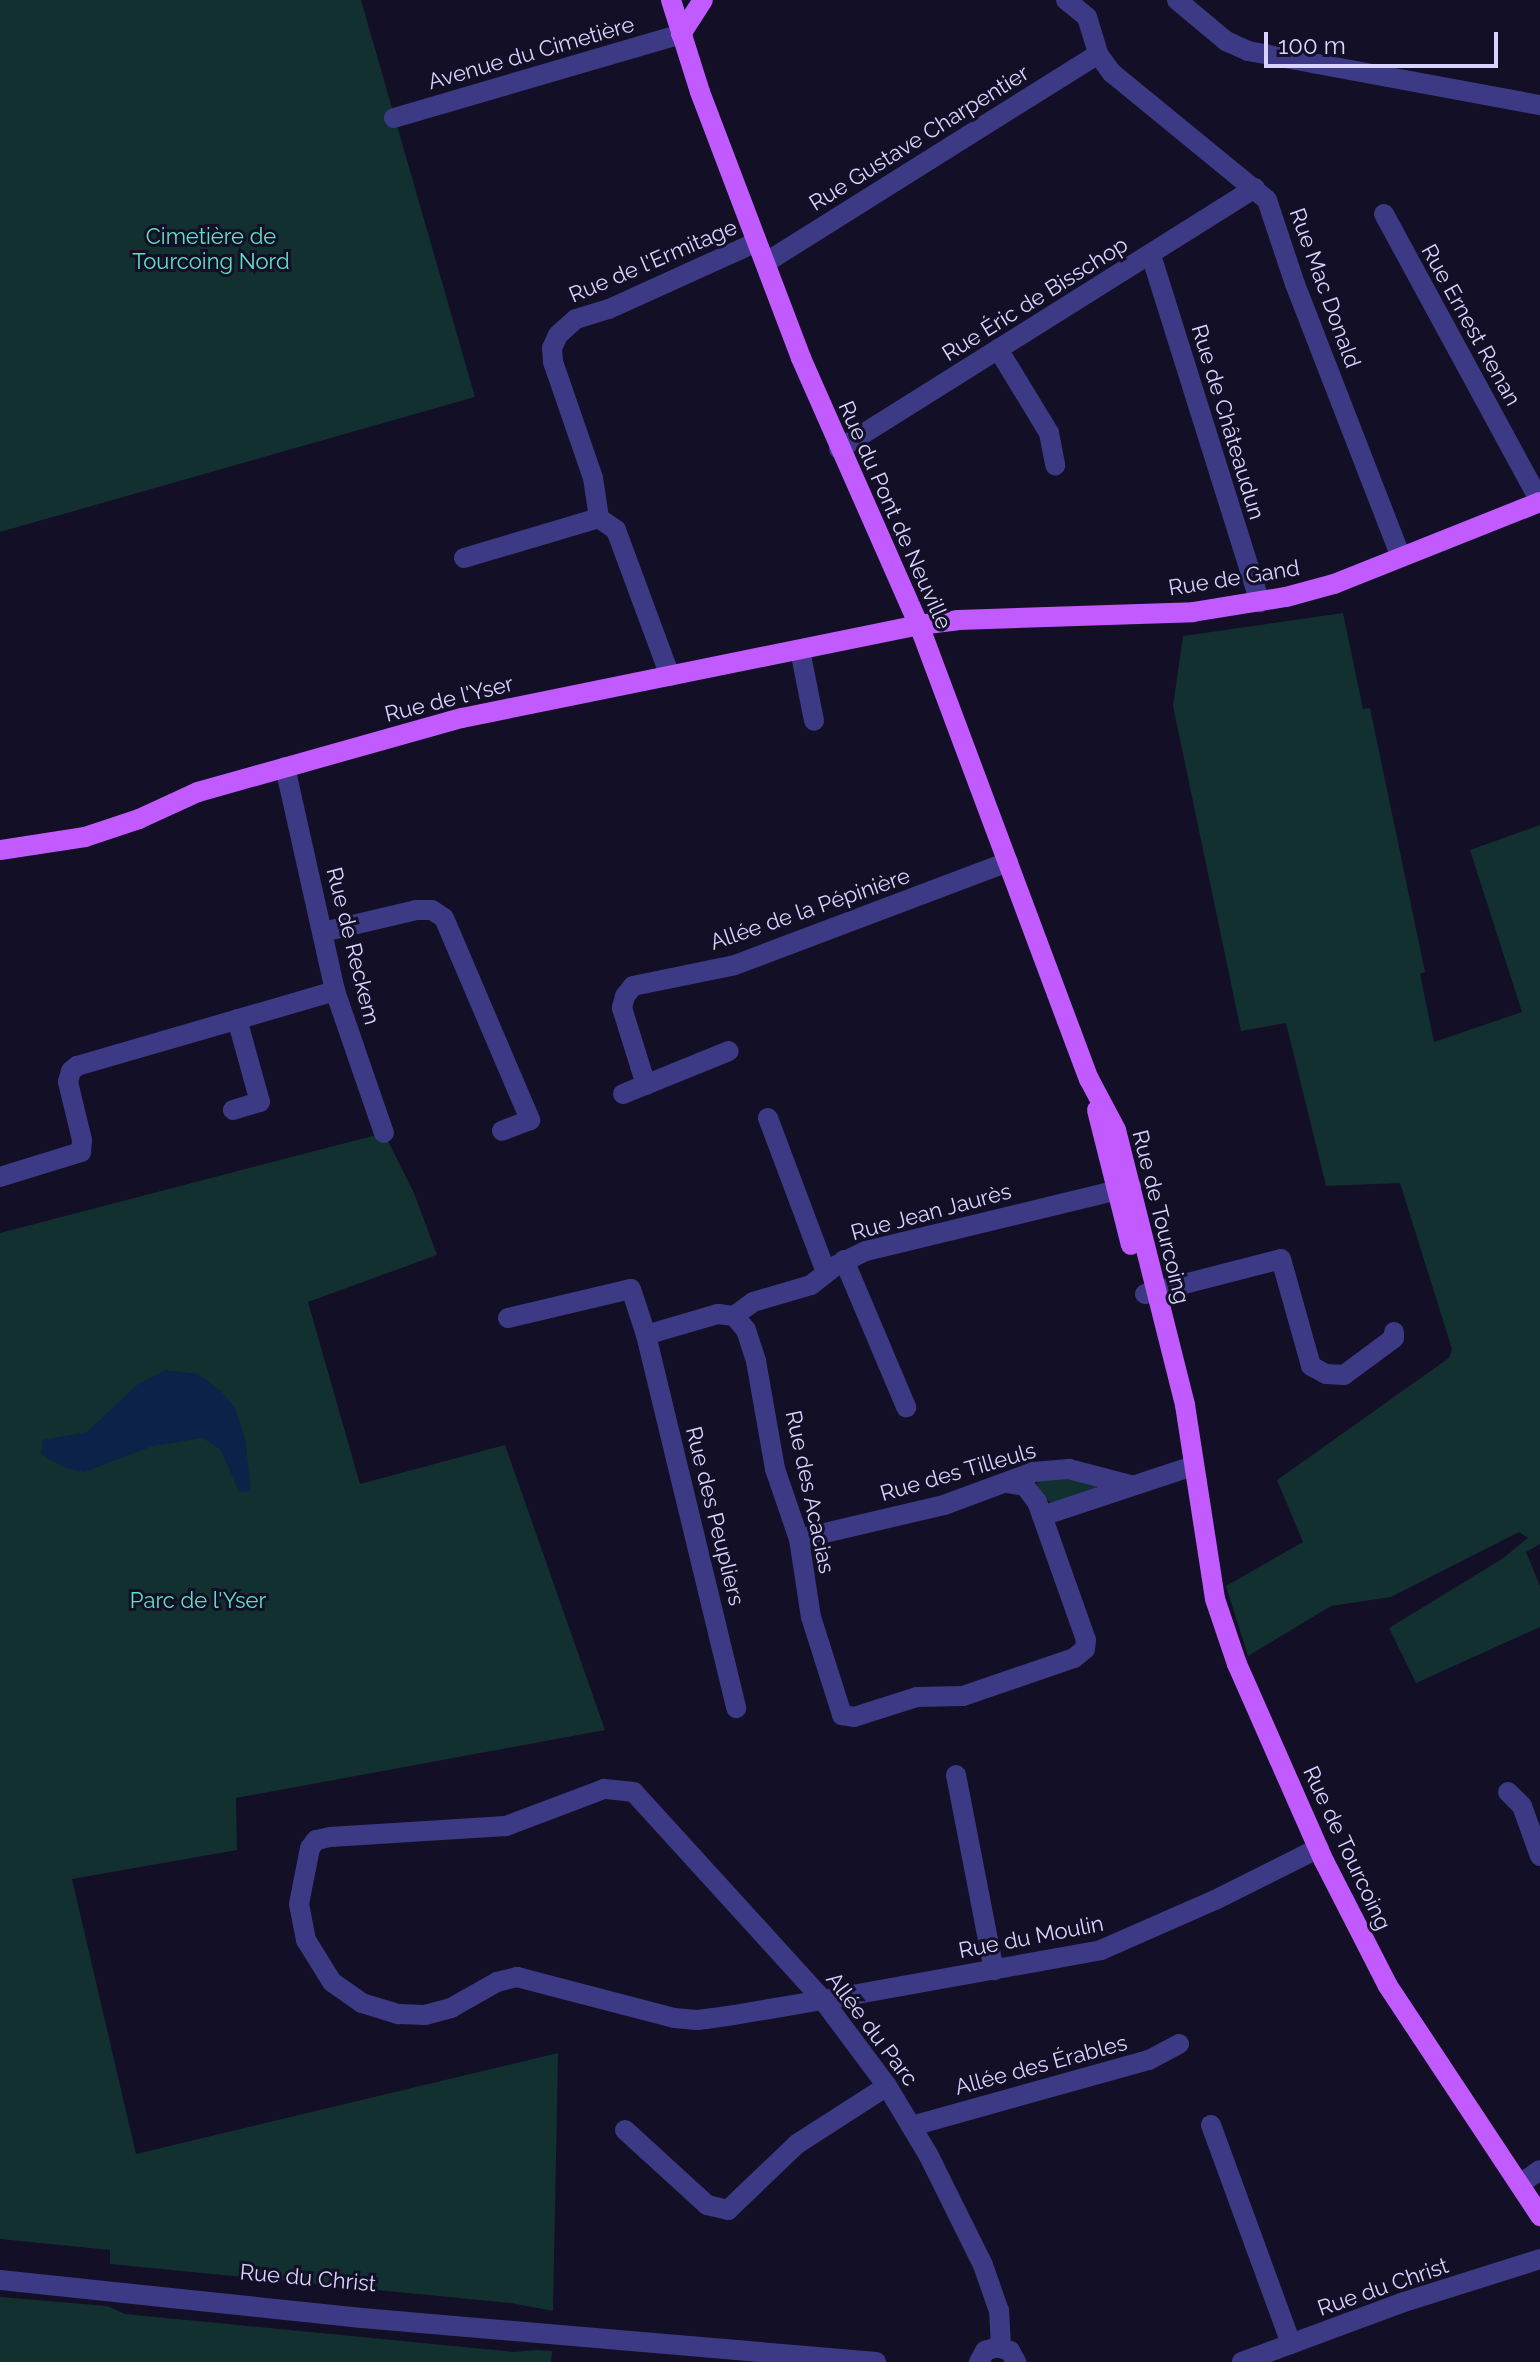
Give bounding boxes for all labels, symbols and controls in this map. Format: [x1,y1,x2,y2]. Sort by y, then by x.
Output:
street label: Avenue du Cimetière [425,11,637,95]
scale bar [1268,16,1502,66]
text: 100 m [1278,31,1346,60]
street label: Rue Gustave Charpentier [804,60,1034,216]
street label: Rue Mac Donald [1284,205,1366,371]
street label: Rue de l'Ermitage [565,214,741,308]
park label: Cimetière de Tourcoing Nord [132,223,290,274]
street label: Rue Éric de Bisschop [937,231,1133,367]
street label: Rue Ernest Renan [1416,240,1526,410]
street label: Rue de Châteaudun [1186,321,1270,523]
street label: Rue du Pont de Neuville [833,397,957,633]
street label: Rue de Gand [1167,555,1301,601]
street label: Rue de l'Yser [382,670,516,728]
street label: Allée de la Pépinière [707,862,913,956]
street label: Rue de Reckem [321,865,385,1027]
street label: Rue de Tourcoing [1127,1127,1195,1307]
street label: Rue Jean Jaurès [847,1178,1015,1246]
street label: Rue des Acacias [780,1408,840,1576]
street label: Rue des Peupliers [680,1424,750,1608]
street label: Rue des Tilleuls [877,1437,1039,1507]
park label: Parc de l'Yser [130,1588,266,1614]
street label: Rue de Tourcoing [1297,1761,1397,1935]
street label: Rue du Moulin [956,1910,1106,1964]
street label: Allée du Parc [821,1967,923,2091]
street label: Allée des Érables [952,2029,1130,2101]
street label: Rue du Christ [1314,2252,1452,2322]
street label: Rue du Christ [239,2259,377,2297]

